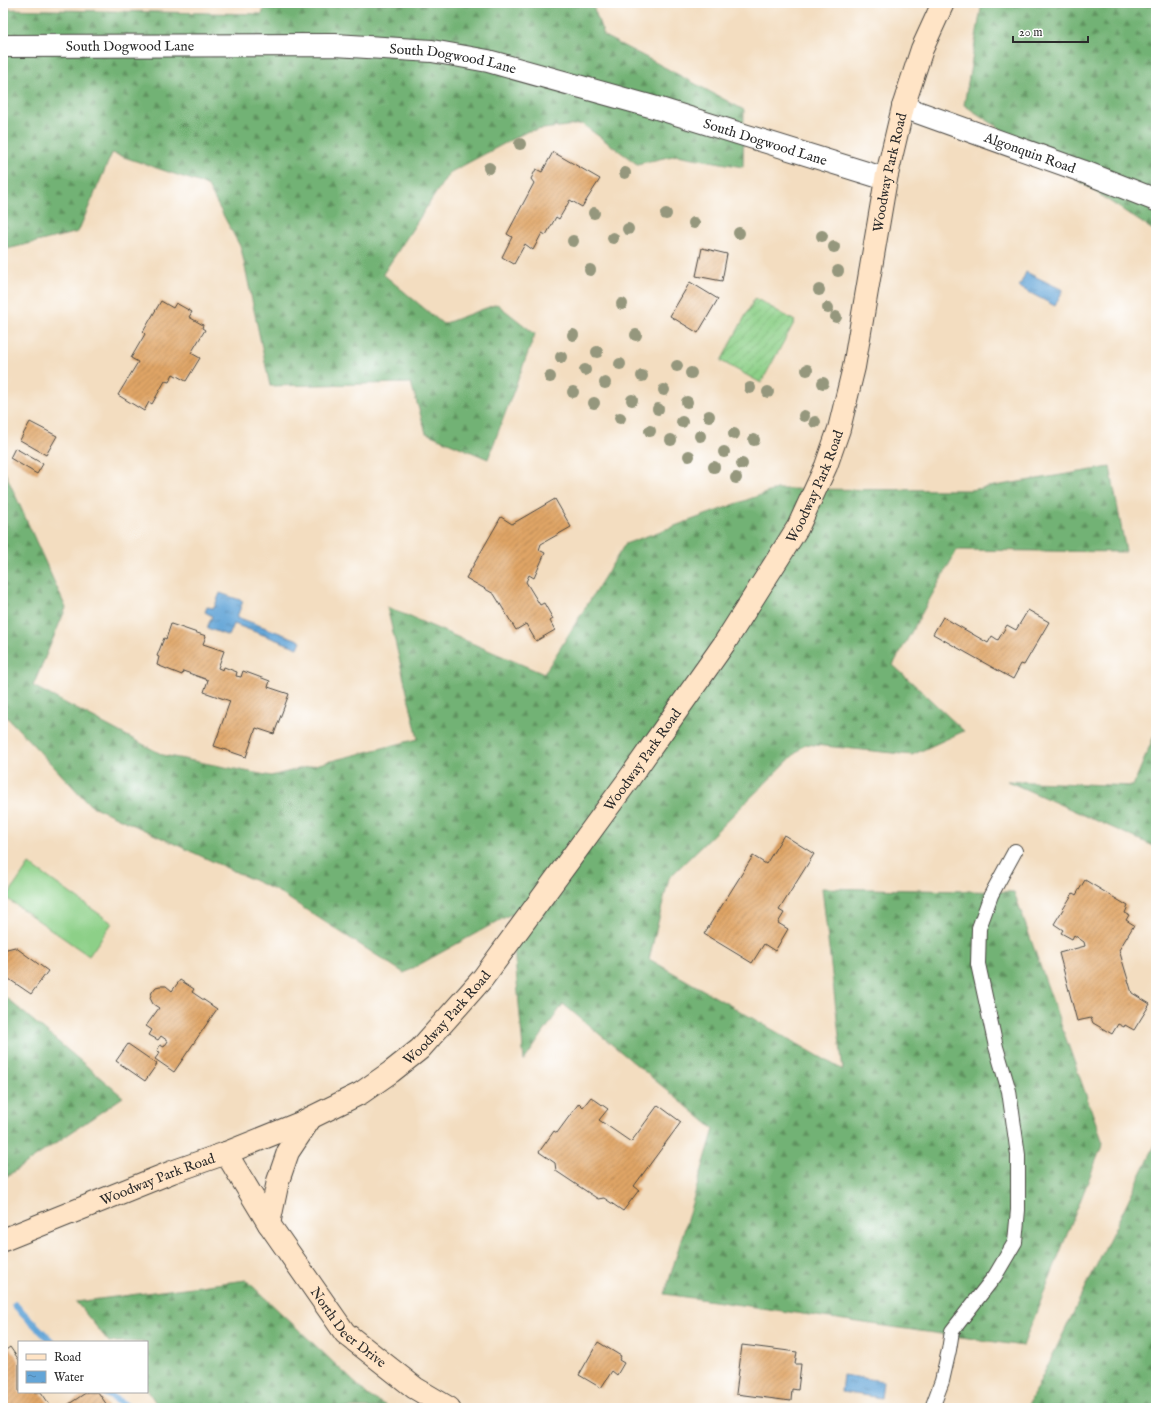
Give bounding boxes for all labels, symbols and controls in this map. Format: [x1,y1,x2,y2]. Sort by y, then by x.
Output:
scale bar [1013,18,1088,44]
text: 20 m [1019,25,1042,40]
street label: South Dogwood Lane [66,37,195,56]
street label: South Dogwood Lane [389,40,519,79]
street label: Woodway Park Road [869,111,911,234]
street label: South Dogwood Lane [701,115,830,170]
street label: Algonquin Road [981,128,1078,178]
street label: Woodway Park Road [782,427,848,547]
street label: Woodway Park Road [600,705,686,815]
street label: Woodway Park Road [400,967,496,1069]
street label: Woodway Park Road [98,1149,218,1210]
street label: North Deer Drive [306,1284,390,1372]
legend [18,1341,148,1393]
text: Road [54,1350,82,1365]
text: Water [54,1370,85,1385]

